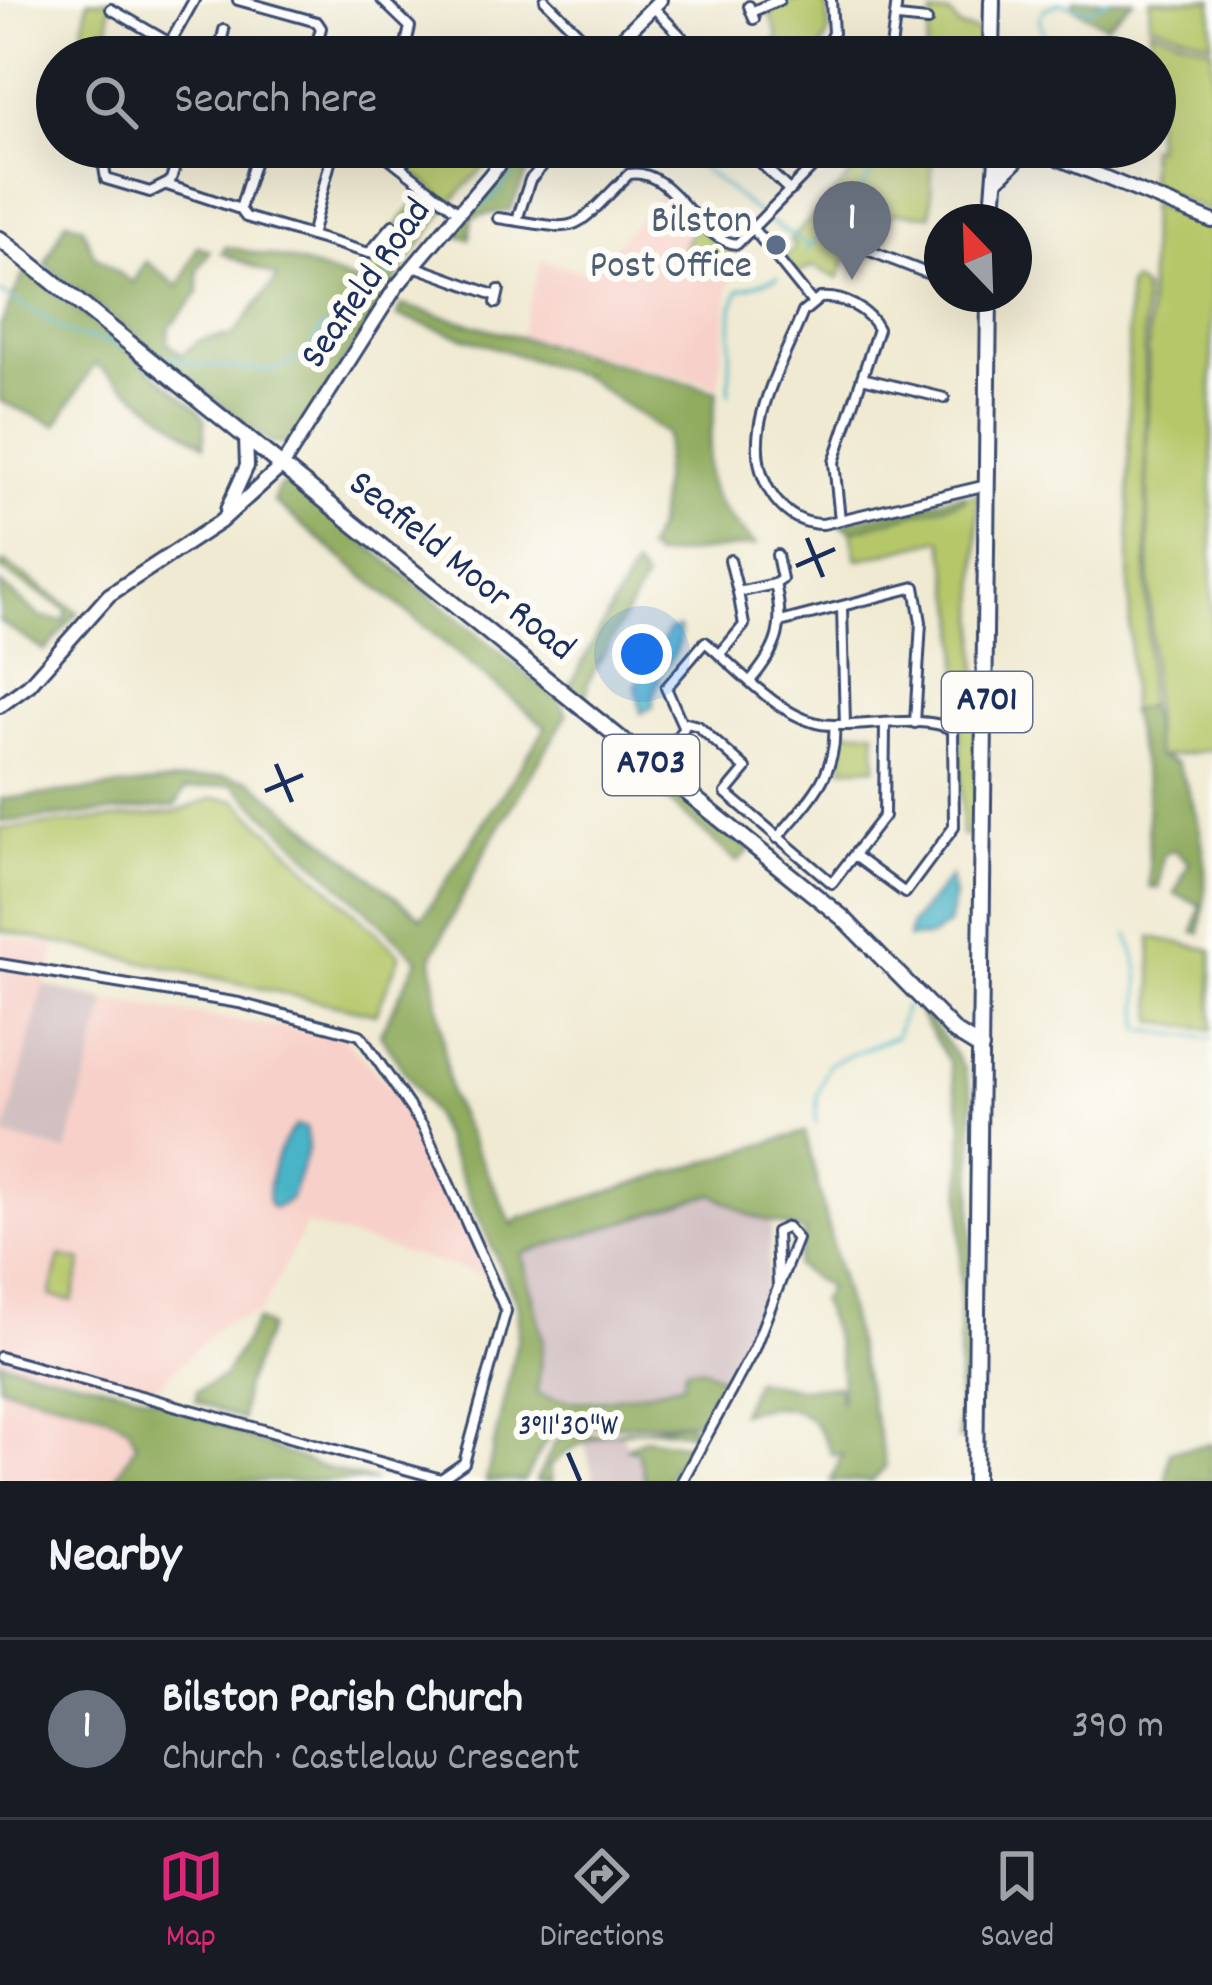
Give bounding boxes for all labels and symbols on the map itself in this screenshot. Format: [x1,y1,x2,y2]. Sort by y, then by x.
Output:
pin: 1 [813,181,891,280]
street label: Seafield Road [289,188,447,382]
place label: Bilston Post Office [590,196,752,296]
north arrow [924,204,1032,312]
marker: Bilston Post Office [763,232,789,258]
street label: Seafield Moor Road [335,459,585,677]
your location [612,624,672,684]
road number: A701 [942,672,1032,732]
road number: A703 [603,735,699,795]
text: 3°11'30"W [518,1407,619,1450]

